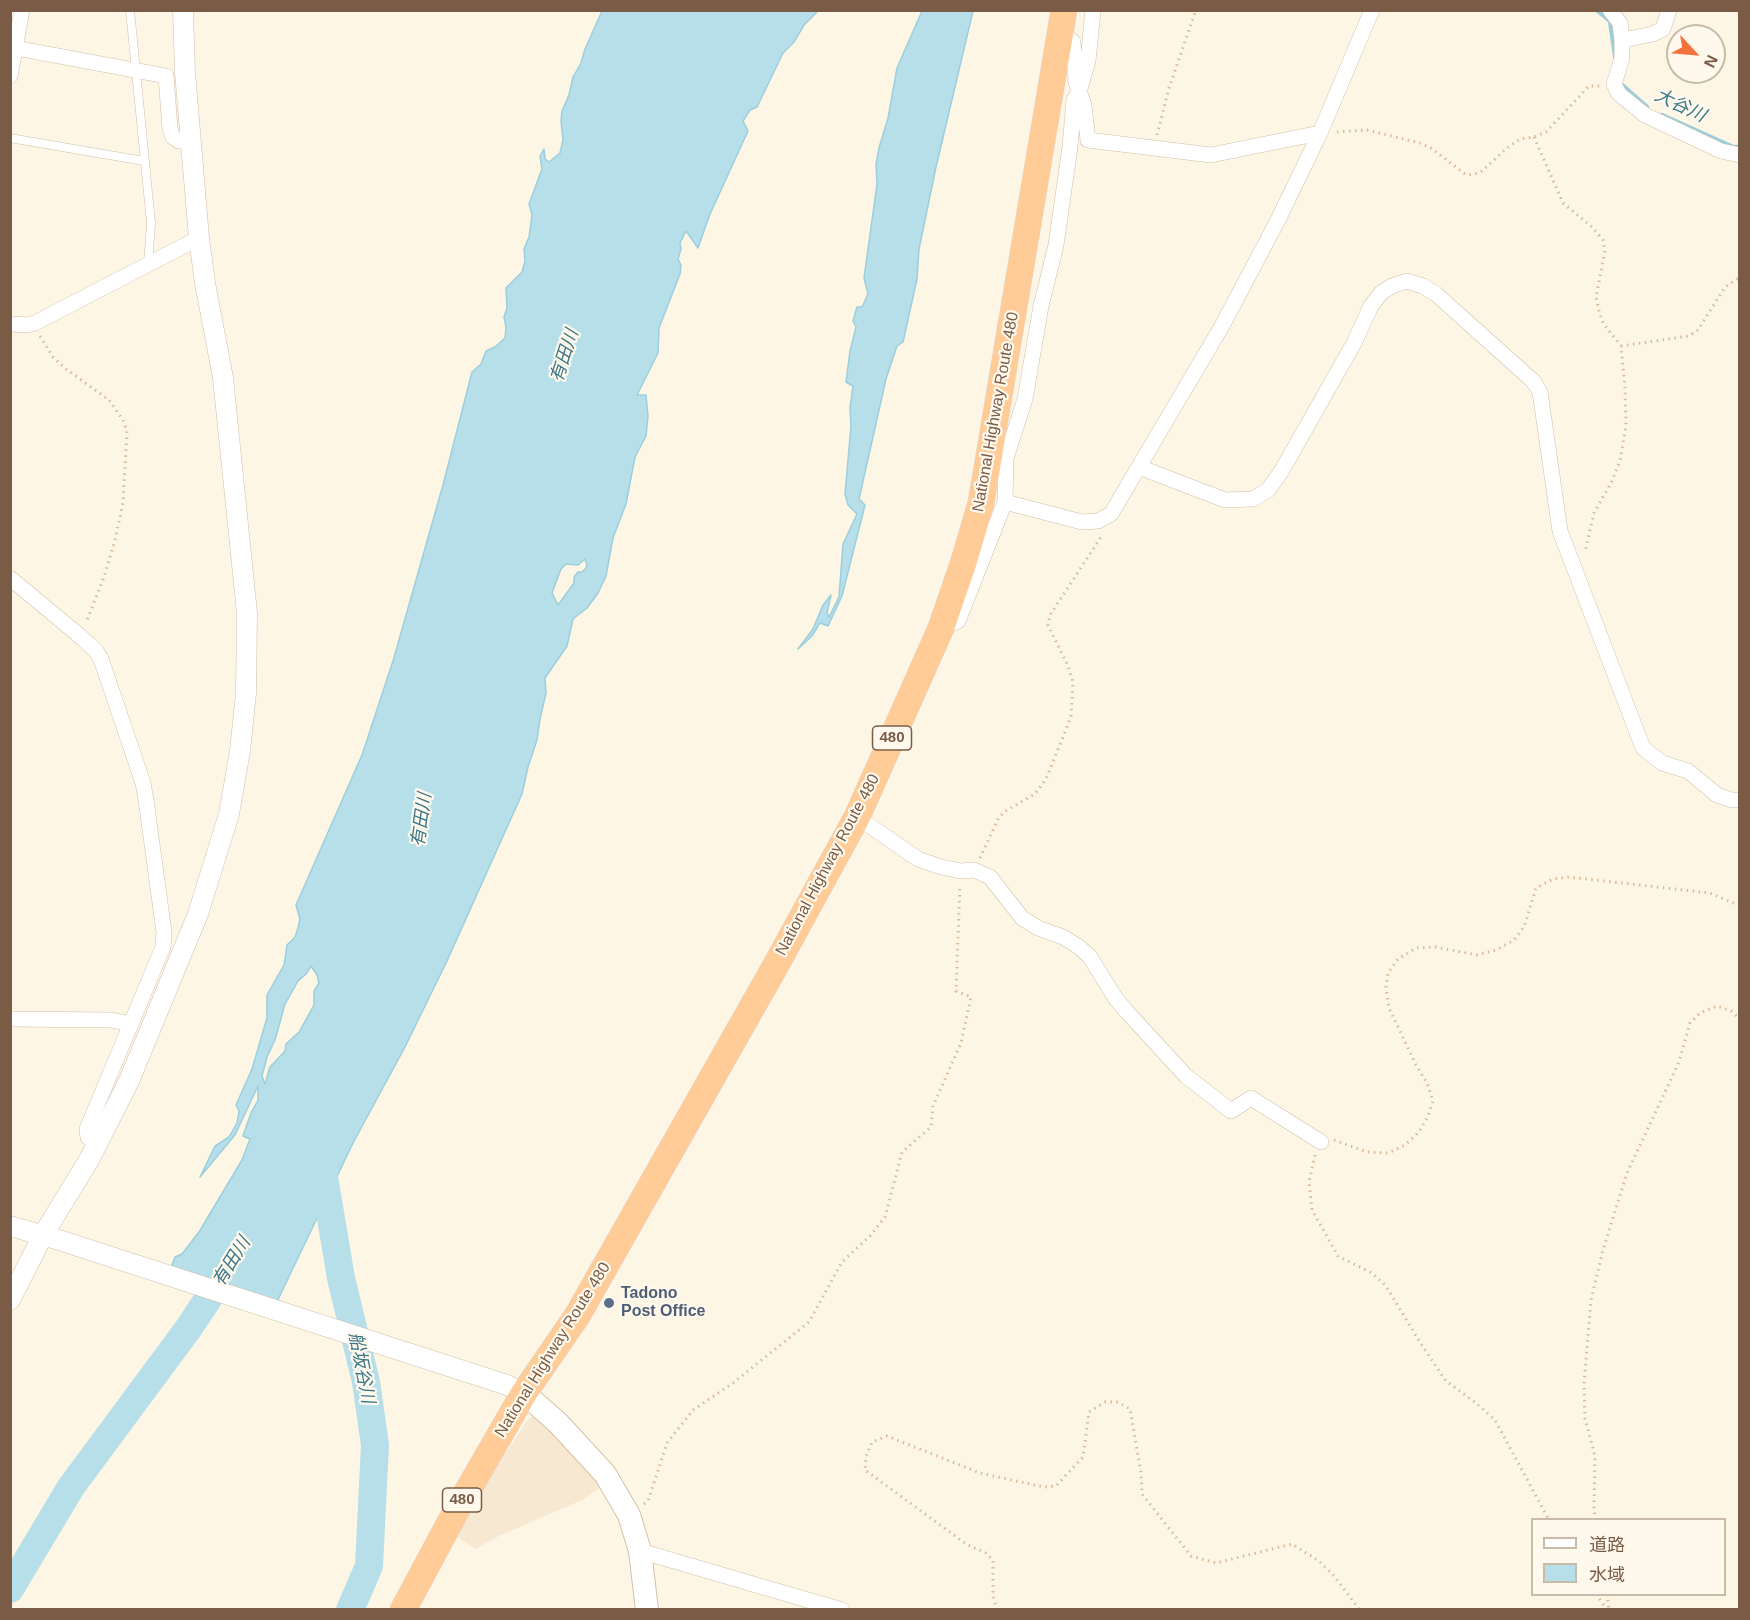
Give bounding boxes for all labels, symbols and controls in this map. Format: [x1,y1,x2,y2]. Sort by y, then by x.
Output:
north arrow [1666,24,1726,84]
text: N [1701,52,1721,70]
water label: 大谷川 [1651,85,1709,127]
street label: National Highway Route 480 [969,310,1023,514]
water label: 有田川 [546,327,584,385]
road number: 480 [872,726,912,750]
street label: National Highway Route 480 [772,771,884,959]
water label: 有田川 [408,792,436,848]
water label: 有田川 [209,1233,255,1291]
street label: National Highway Route 480 [491,1259,615,1441]
place label: Tadono Post Office [621,1284,705,1322]
marker: Tadono Post Office [602,1296,616,1310]
water label: 船坂谷川 [344,1331,378,1405]
road number: 480 [442,1488,482,1512]
legend [1531,1518,1726,1596]
text: 道路 [1589,1535,1625,1555]
text: 水域 [1589,1565,1625,1585]

